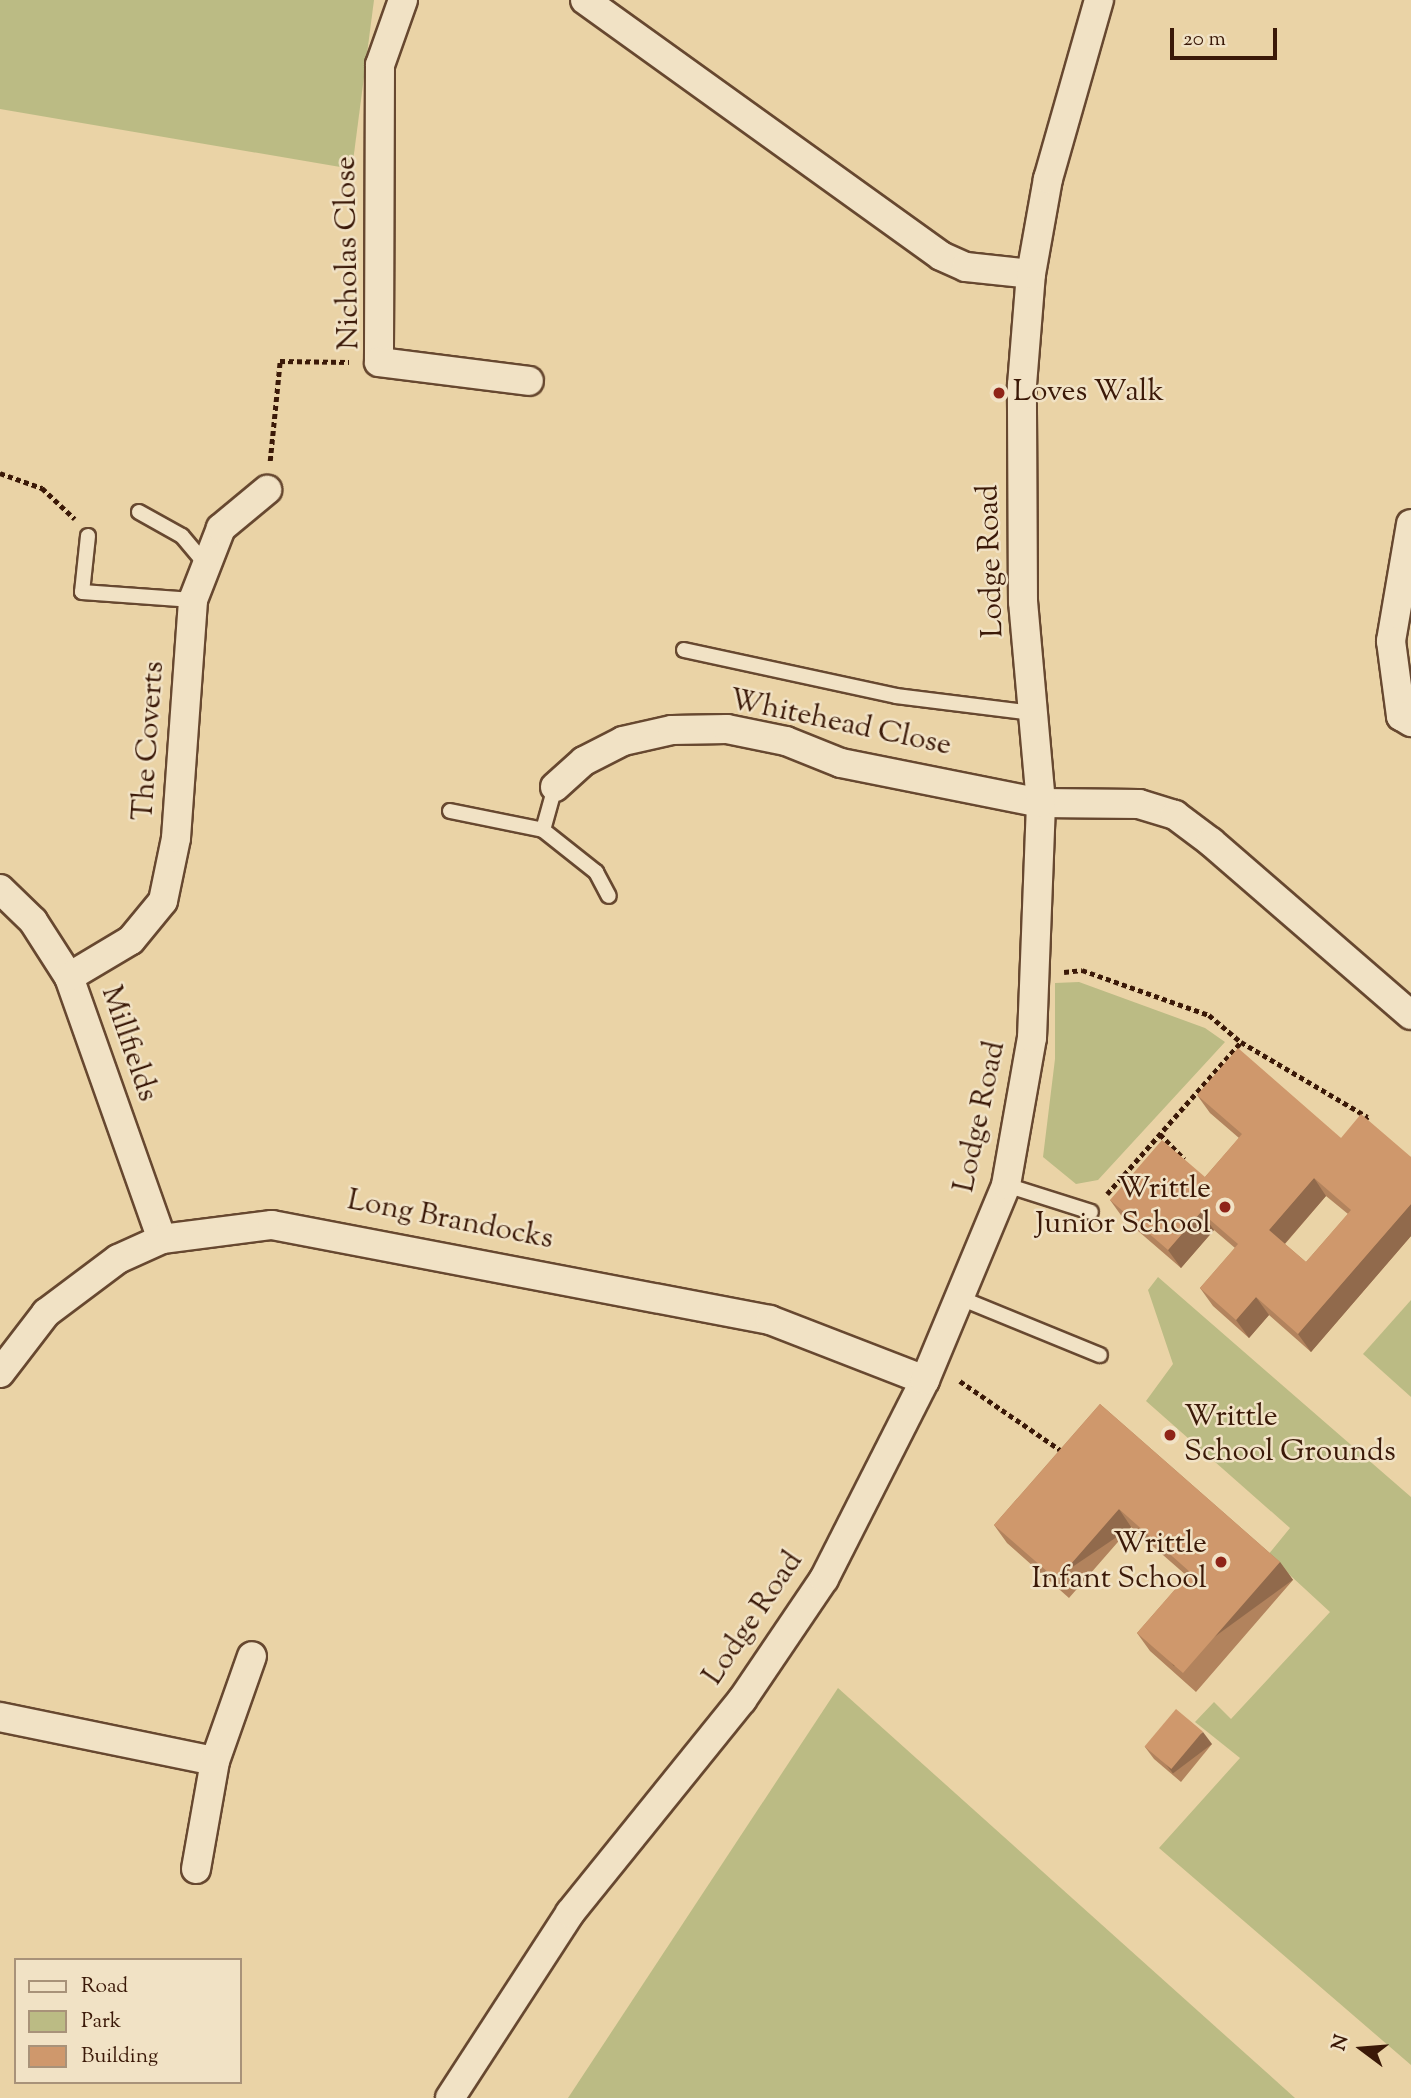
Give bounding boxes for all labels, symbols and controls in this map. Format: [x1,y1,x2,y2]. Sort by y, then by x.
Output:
scale bar [1173,14,1280,58]
text: 20 m [1183,25,1226,55]
street label: Nicholas Close [329,156,369,350]
place label: Loves Walk [1013,375,1164,411]
marker: Loves Walk [991,385,1007,401]
street label: Lodge Road [971,484,1013,638]
street label: The Coverts [126,660,174,822]
street label: Whitehead Close [726,683,954,765]
street label: Millfields [91,982,165,1106]
street label: Lodge Road [947,1038,1015,1196]
place label: Writtle Junior School [1035,1172,1211,1242]
street label: Long Brandocks [344,1183,556,1259]
marker: Writtle Junior School [1217,1199,1233,1215]
place label: Writtle School Grounds [1184,1400,1396,1470]
marker: Writtle School Grounds [1162,1427,1178,1443]
place label: Writtle Infant School [1032,1527,1207,1598]
street label: Lodge Road [696,1545,812,1693]
marker: Writtle Infant School [1213,1554,1229,1570]
legend [14,1958,242,2084]
text: Road [81,1972,128,2002]
text: Park [81,2007,121,2037]
north arrow [1327,2014,1397,2084]
text: N [1326,2032,1356,2054]
text: Building [81,2042,158,2072]

